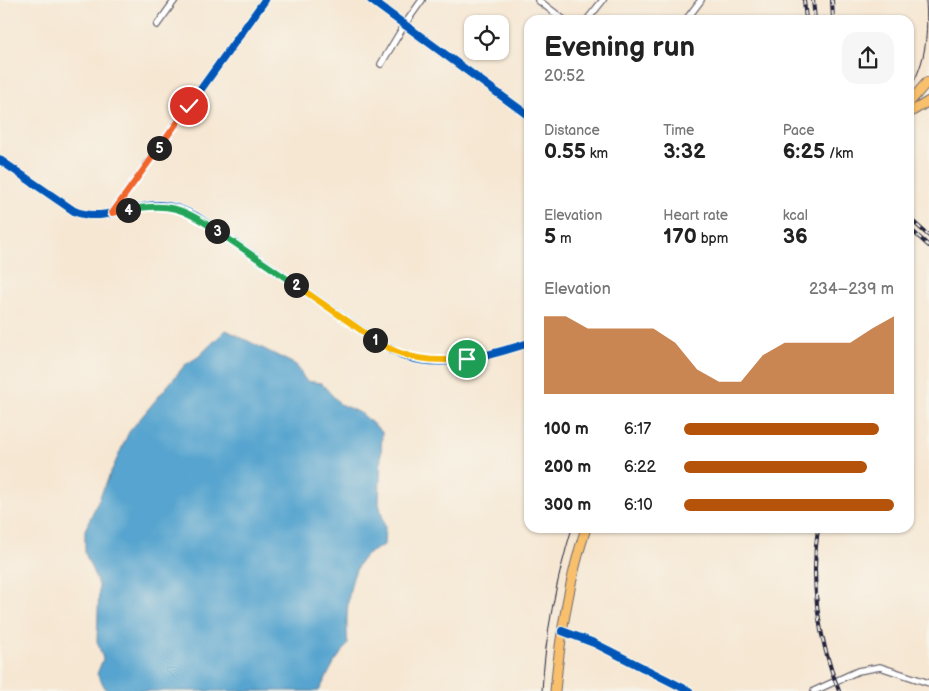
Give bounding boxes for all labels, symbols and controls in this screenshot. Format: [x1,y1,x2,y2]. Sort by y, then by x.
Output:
map controls [464,15,509,60]
button: locate [464,15,509,60]
text: Evening run [544,31,695,64]
button: share [842,32,894,84]
text: 20:52 [544,67,585,86]
pin [168,85,210,127]
icon: check [175,92,203,120]
text: Distance [544,122,600,139]
text: Time [663,122,694,139]
text: Pace [783,122,815,139]
pin: 5 [146,136,172,160]
text: 0.55 [544,139,586,164]
text: 3:32 [663,139,705,164]
text: 6:25 [783,139,825,164]
text: 5 [155,140,164,157]
text: km [586,145,608,162]
text: /km [825,145,854,162]
pin: 4 [116,198,140,222]
text: 4 [124,202,133,219]
text: Elevation [544,207,602,224]
text: Heart rate [663,207,728,224]
text: kcal [783,207,808,224]
pin: 3 [204,218,230,244]
text: 3 [213,223,222,240]
text: 5 [544,224,556,249]
text: 170 [663,224,697,249]
text: 36 [783,224,808,249]
text: m [556,230,571,247]
text: bpm [697,230,728,247]
pin: 2 [284,272,308,298]
text: 2 [292,277,301,294]
text: Elevation [544,280,611,299]
text: 234–239 m [809,280,894,299]
pin: 1 [362,328,388,352]
text: 1 [373,332,378,349]
pin [446,338,488,380]
icon: arrive [453,345,481,373]
text: 100 m [544,420,589,439]
text: 6:17 [624,420,651,439]
text: 200 m [544,458,591,477]
text: 6:22 [624,458,656,477]
text: 300 m [544,496,591,515]
text: 6:10 [624,496,653,515]

